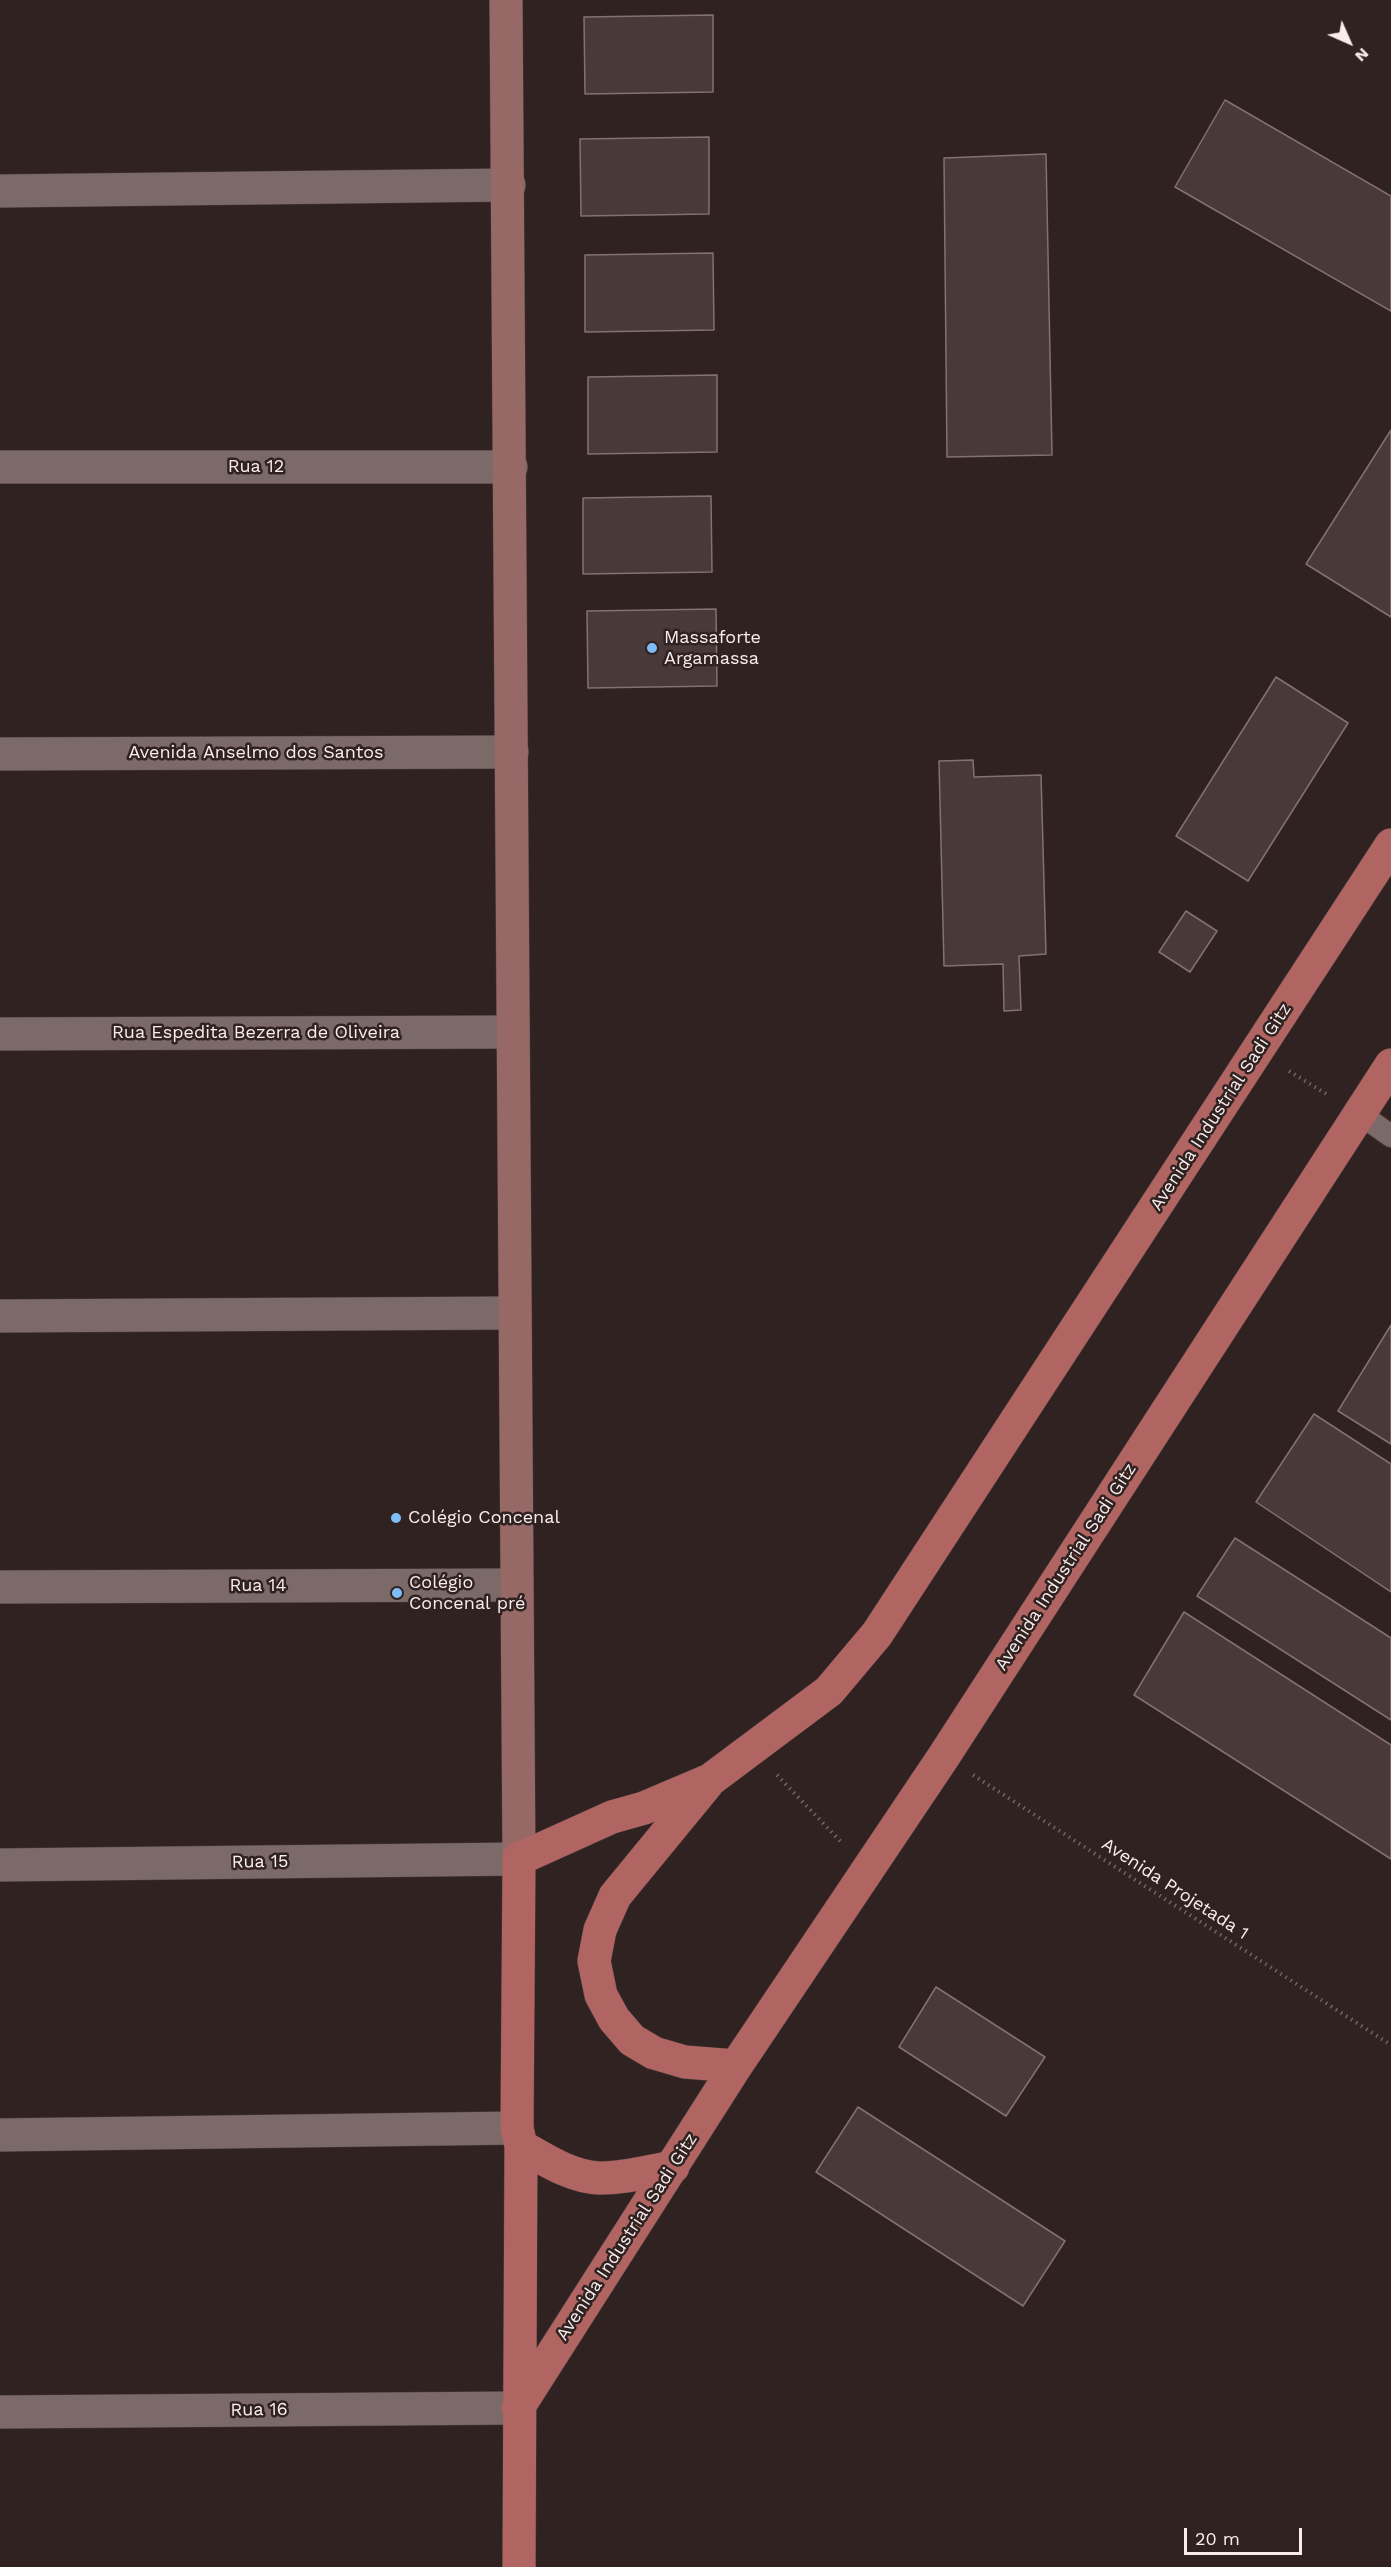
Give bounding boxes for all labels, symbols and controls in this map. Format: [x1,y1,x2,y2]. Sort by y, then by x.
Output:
north arrow [1319,12,1379,72]
text: N [1351,44,1373,66]
street label: Rua 12 [228,456,284,478]
place label: Massaforte Argamassa [664,627,761,670]
marker: Massaforte Argamassa [645,641,659,655]
street label: Avenida Anselmo dos Santos [128,742,384,764]
street label: Avenida Industrial Sadi Gitz [1146,999,1296,1215]
street label: Rua Espedita Bezerra de Oliveira [112,1022,400,1044]
street label: Avenida Industrial Sadi Gitz [991,1459,1141,1675]
place label: Colégio Concenal [408,1507,560,1529]
marker: Colégio Concenal [389,1511,403,1525]
place label: Colégio Concenal pré [409,1572,525,1614]
street label: Rua 14 [229,1575,287,1597]
marker: Colégio Concenal pré [390,1586,404,1600]
street label: Avenida Projetada 1 [1098,1833,1252,1945]
street label: Rua 15 [231,1851,289,1873]
street label: Avenida Industrial Sadi Gitz [552,2129,702,2345]
street label: Rua 16 [230,2399,288,2421]
scale bar [1187,2516,1306,2554]
text: 20 m [1195,2528,1240,2549]

